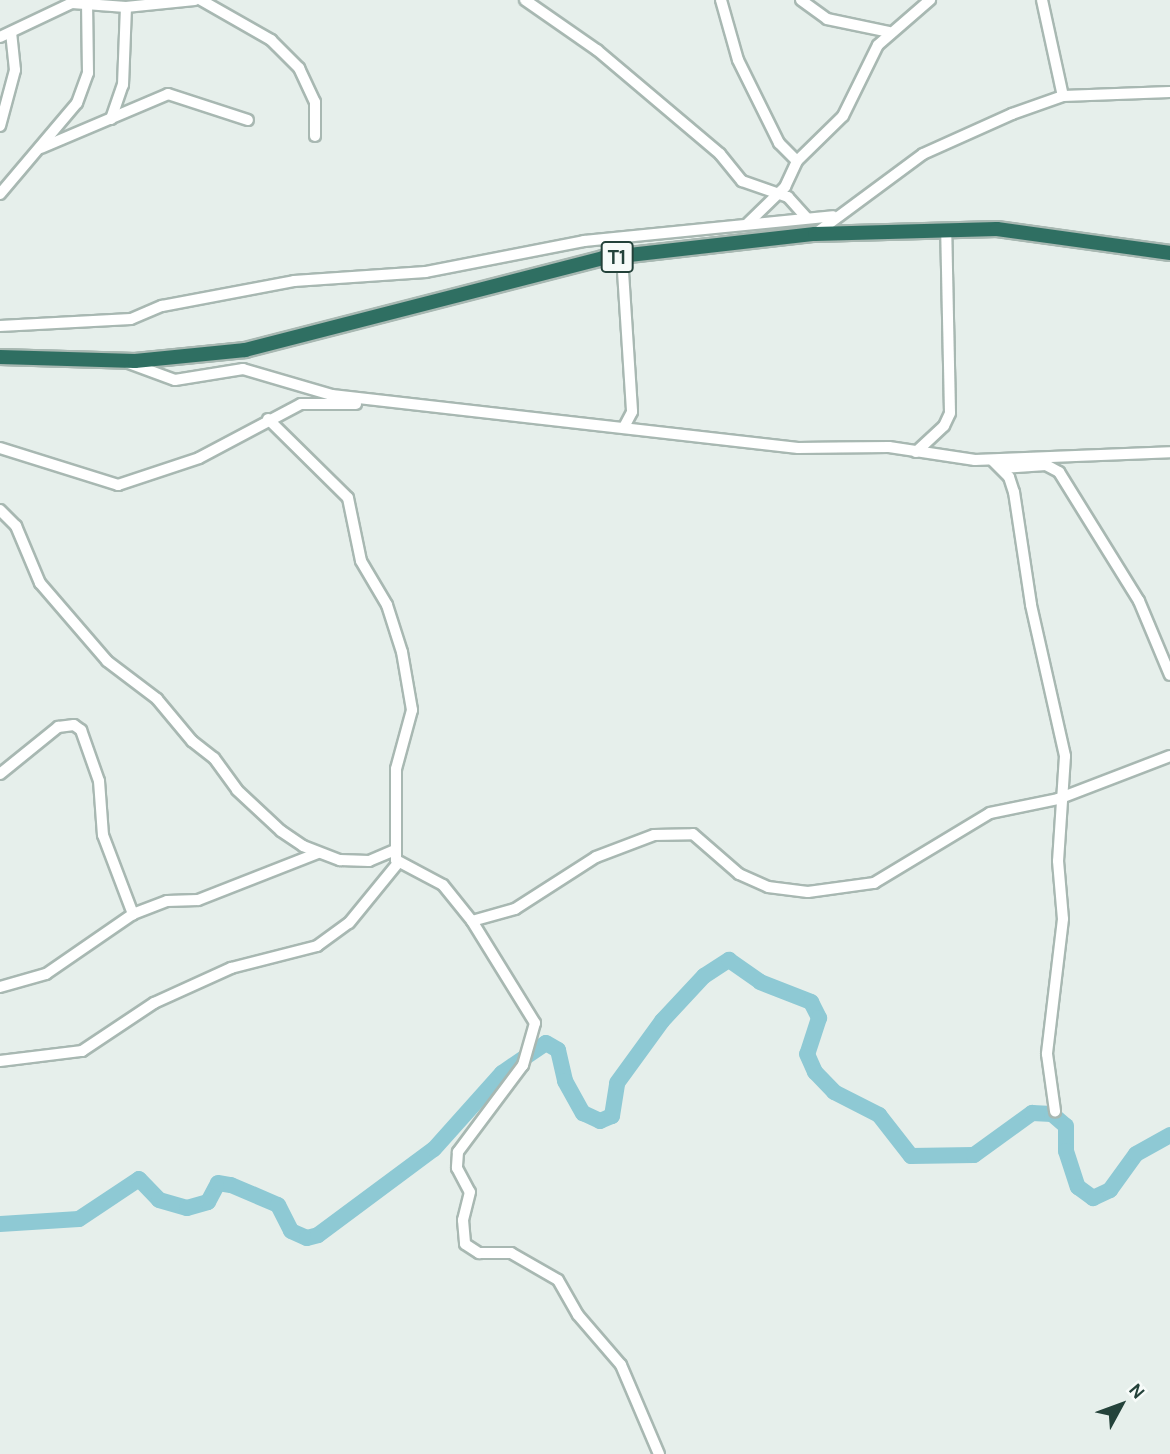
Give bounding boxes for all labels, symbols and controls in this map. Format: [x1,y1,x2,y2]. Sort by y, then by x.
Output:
road number: T1 [600,240,634,274]
north arrow [1086,1370,1156,1440]
text: N [1124,1379,1150,1404]

